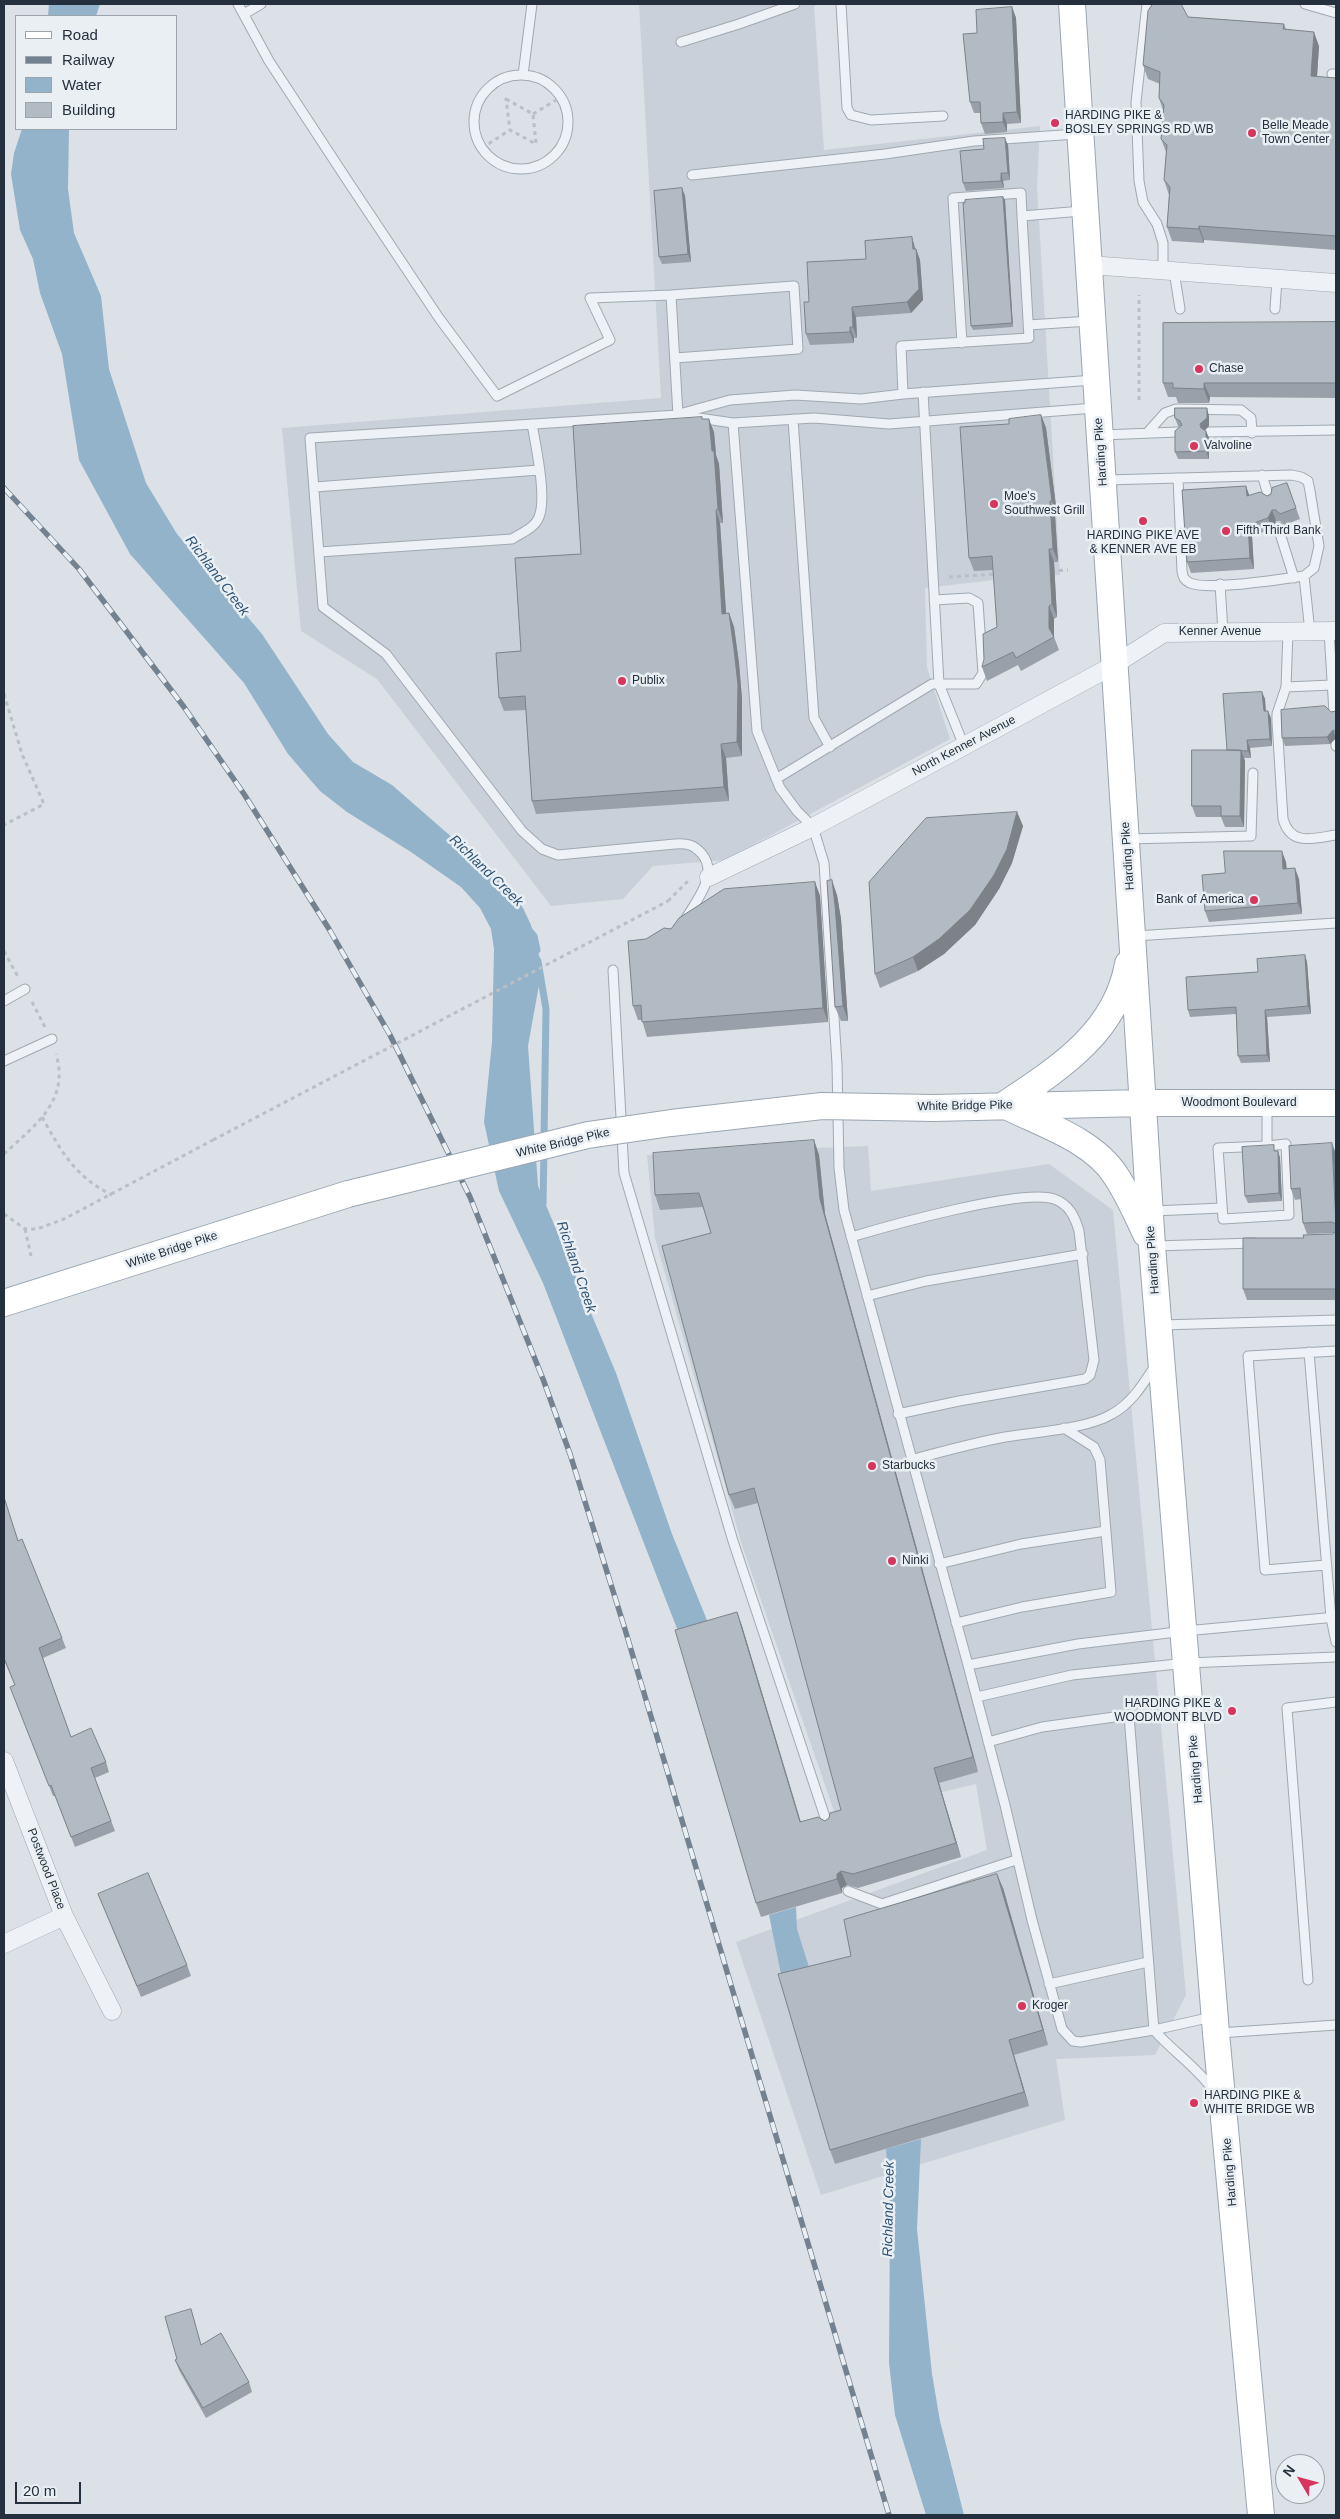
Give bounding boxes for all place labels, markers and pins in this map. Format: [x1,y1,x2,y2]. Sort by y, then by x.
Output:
place label: HARDING PIKE & BOSLEY SPRINGS RD WB [1065,109,1214,137]
marker: HARDING PIKE & BOSLEY SPRINGS RD WB [1049,117,1061,129]
place label: Belle Meade Town Center [1262,119,1329,147]
marker: Belle Meade Town Center [1246,127,1258,139]
place label: Chase [1209,362,1244,376]
marker: Chase [1193,363,1205,375]
place label: Valvoline [1204,439,1252,453]
marker: Valvoline [1188,440,1200,452]
place label: Moe's Southwest Grill [1004,490,1085,518]
marker: Moe's Southwest Grill [988,498,1000,510]
marker: HARDING PIKE AVE & KENNER AVE EB [1137,515,1149,527]
place label: Fifth Third Bank [1236,524,1321,538]
marker: Fifth Third Bank [1220,525,1232,537]
place label: HARDING PIKE AVE & KENNER AVE EB [1087,529,1199,557]
place label: Publix [632,674,665,688]
marker: Publix [616,675,628,687]
place label: Bank of America [1156,893,1244,907]
marker: Bank of America [1248,894,1260,906]
place label: Starbucks [882,1459,935,1473]
marker: Starbucks [866,1460,878,1472]
place label: Ninki [902,1554,929,1568]
marker: Ninki [886,1555,898,1567]
place label: HARDING PIKE & WOODMONT BLVD [1114,1697,1222,1725]
marker: HARDING PIKE & WOODMONT BLVD [1226,1705,1238,1717]
place label: Kroger [1032,1999,1068,2013]
marker: Kroger [1016,2000,1028,2012]
place label: HARDING PIKE & WHITE BRIDGE WB [1204,2089,1315,2117]
marker: HARDING PIKE & WHITE BRIDGE WB [1188,2097,1200,2109]

